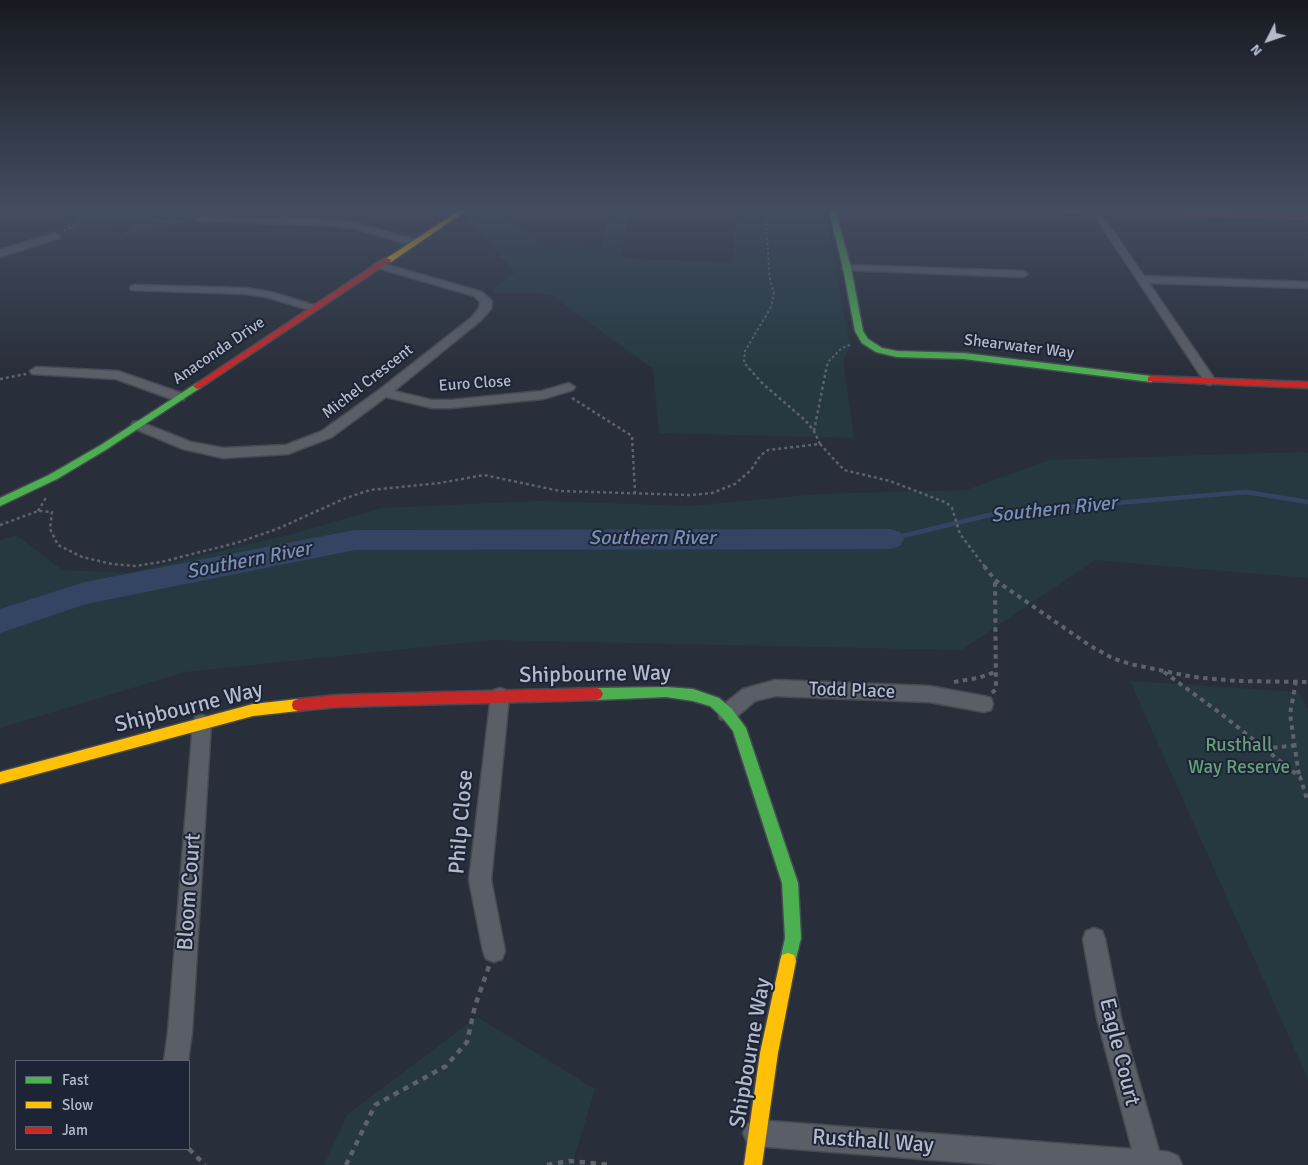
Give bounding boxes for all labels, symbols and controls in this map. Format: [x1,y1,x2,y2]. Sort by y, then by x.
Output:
north arrow [1243,15,1293,65]
text: N [1247,41,1266,59]
street label: Anaconda Drive [169,313,269,389]
street label: Shearwater Way [963,331,1075,363]
street label: Michel Crescent [319,341,417,423]
street label: Euro Close [438,372,512,396]
water label: Southern River [990,491,1118,529]
water label: Southern River [589,527,715,551]
water label: Southern River [185,537,313,585]
street label: Shipbourne Way [519,660,671,690]
street label: Shipbourne Way [112,677,266,739]
street label: Todd Place [808,678,896,704]
park label: Rusthall Way Reserve [1188,735,1290,779]
street label: Philp Close [444,769,480,875]
street label: Bloom Court [173,832,207,952]
street label: Shipbourne Way [725,976,777,1130]
street label: Eagle Court [1093,995,1145,1109]
legend [15,1060,190,1150]
text: Fast [62,1071,89,1089]
text: Slow [62,1096,93,1114]
text: Jam [62,1121,88,1139]
street label: Rusthall Way [811,1125,935,1159]

